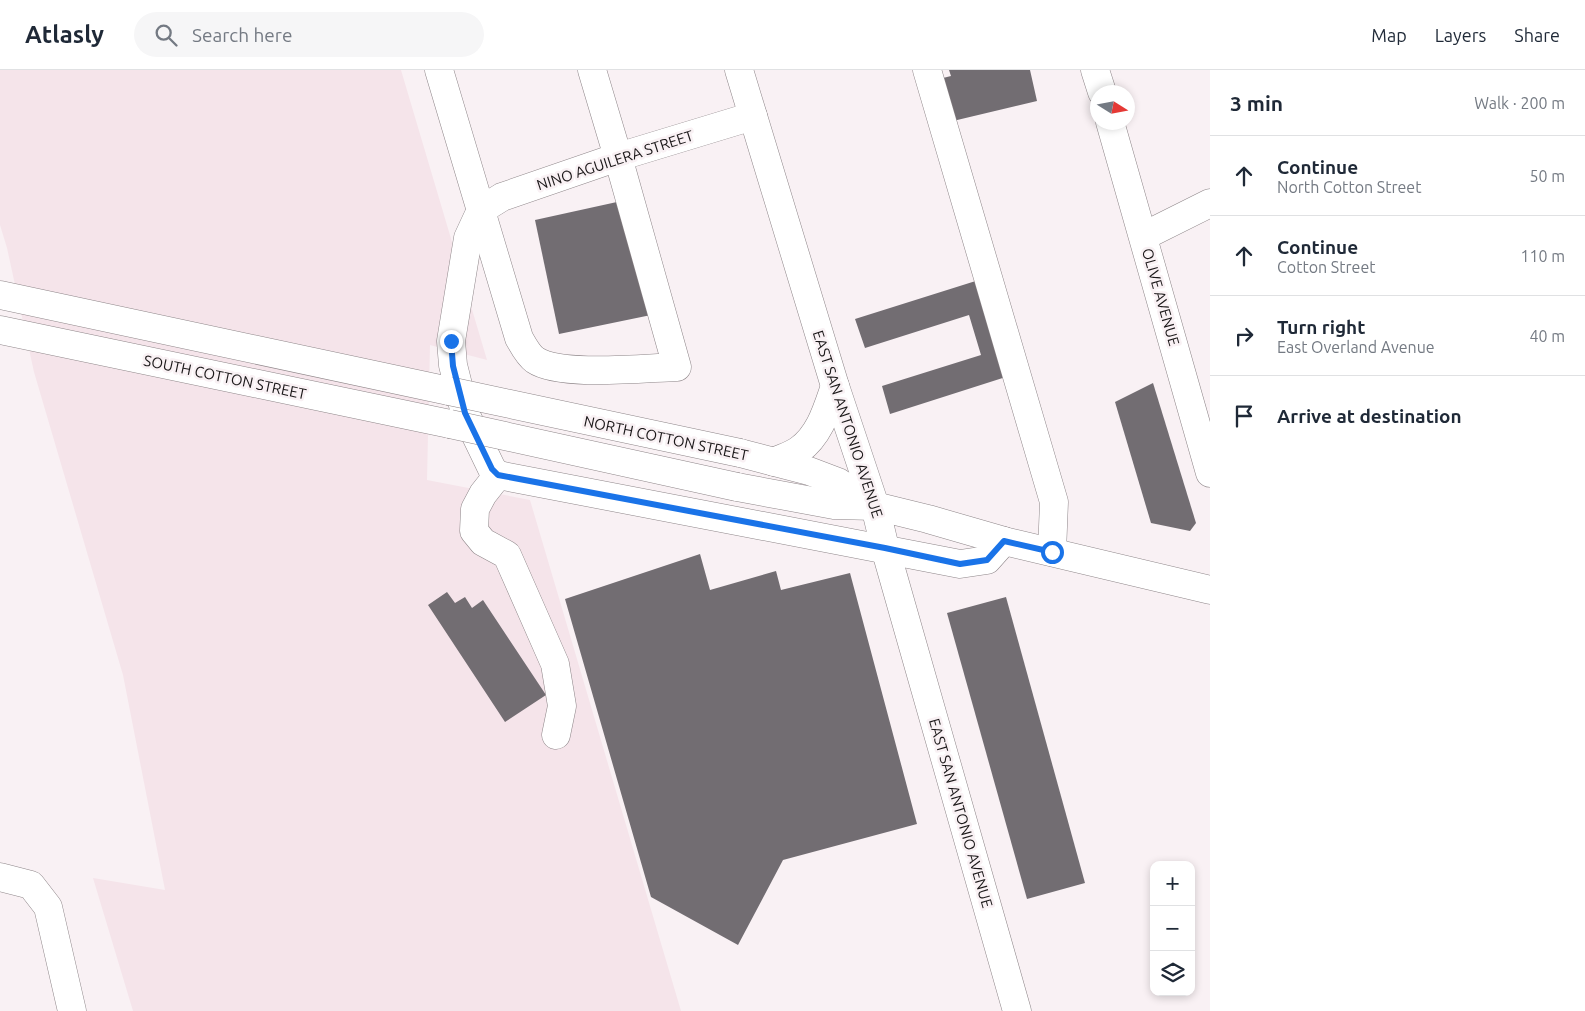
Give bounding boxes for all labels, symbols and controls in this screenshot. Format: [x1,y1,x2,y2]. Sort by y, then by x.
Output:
search box [134,12,484,57]
text: Atlasly [25,21,104,48]
icon: search [152,21,180,49]
text: Search here [192,24,292,46]
text: Map [1371,25,1407,45]
text: Layers [1435,25,1486,45]
text: Share [1514,25,1560,45]
north arrow [1090,85,1135,130]
text: 3 min [1230,91,1283,115]
text: Walk · 200 m [1474,94,1565,112]
street label: NINO AGUILERA STREET [535,126,696,193]
text: Continue [1277,156,1358,178]
icon: ahead [1230,162,1258,190]
text: 50 m [1529,167,1565,185]
text: North Cotton Street [1277,178,1421,196]
text: Continue [1277,236,1358,258]
icon: ahead [1230,242,1258,270]
street label: OLIVE AVENUE [1139,246,1183,348]
text: 110 m [1520,247,1565,265]
text: Cotton Street [1277,258,1376,276]
text: Turn right [1277,316,1365,338]
icon: right [1230,322,1258,350]
text: 40 m [1529,327,1565,345]
street label: EAST SAN ANTONIO AVENUE [810,328,886,520]
route end [440,330,463,353]
text: East Overland Avenue [1277,338,1435,356]
street label: SOUTH COTTON STREET [142,351,308,403]
icon: arrive [1230,402,1258,430]
text: Arrive at destination [1277,405,1462,427]
street label: NORTH COTTON STREET [582,412,750,464]
route start [1041,541,1064,564]
street label: EAST SAN ANTONIO AVENUE [926,716,996,910]
map controls [1150,861,1195,996]
button: + [1150,861,1195,906]
button: − [1150,906,1195,951]
button: layers [1150,951,1195,996]

